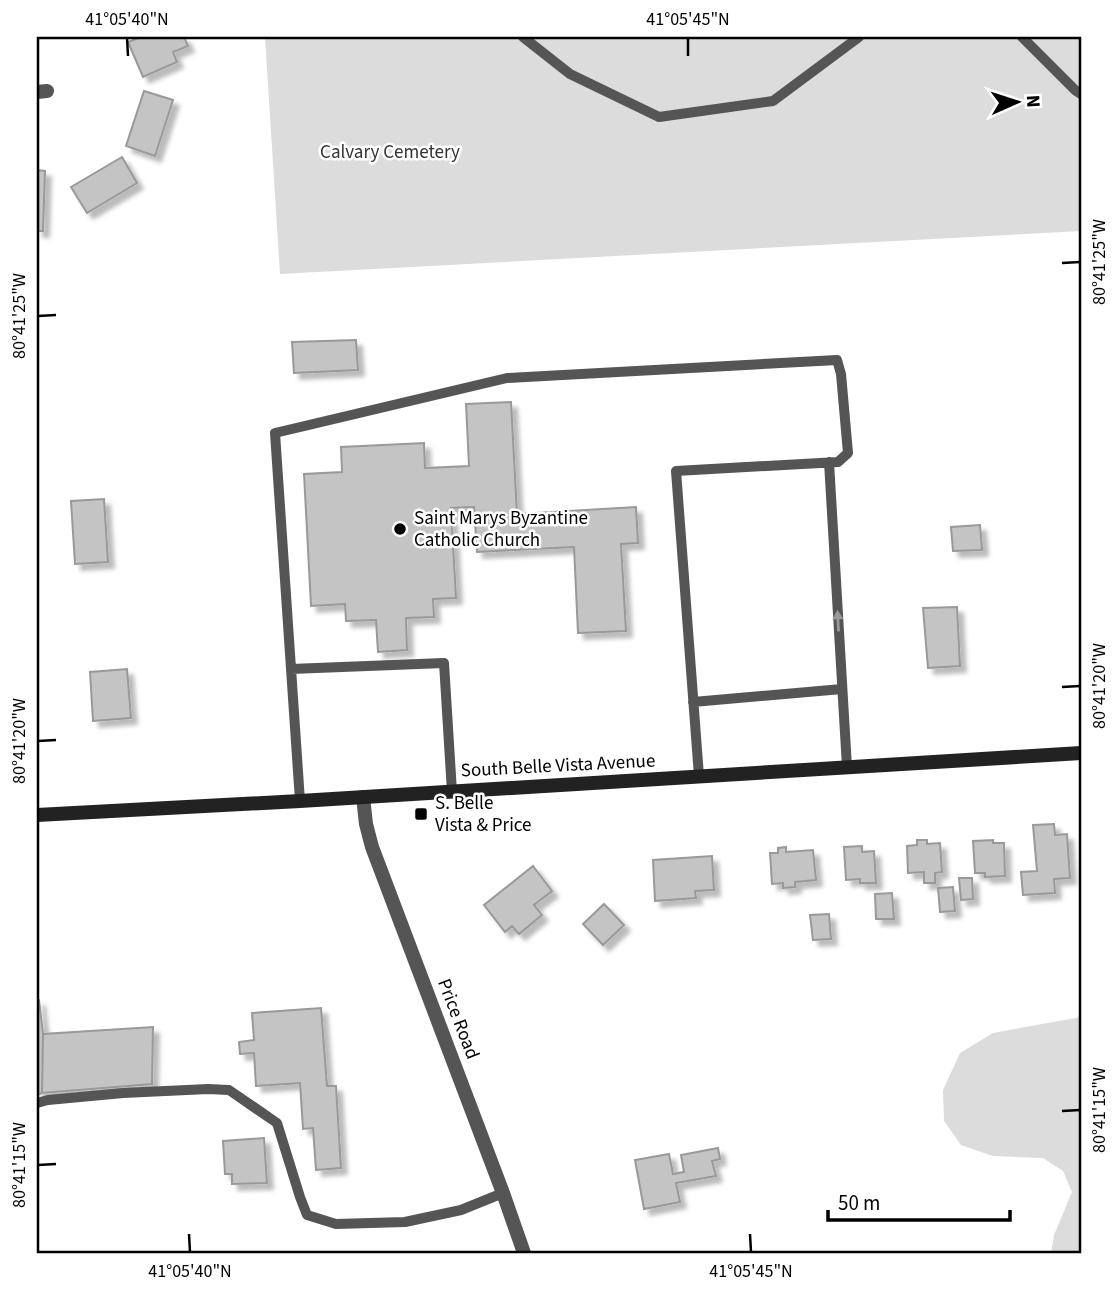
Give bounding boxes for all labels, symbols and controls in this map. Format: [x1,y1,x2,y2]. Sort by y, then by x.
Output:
text: 41°05'40"N [85,7,169,32]
text: 41°05'45"N [646,7,730,32]
north arrow [982,66,1052,136]
text: N [1019,94,1046,108]
park label: Calvary Cemetery [320,139,460,166]
text: 80°41'25"W [1087,219,1112,305]
text: 80°41'25"W [7,273,32,359]
place label: Saint Marys Byzantine Catholic Church [414,505,588,554]
marker: Saint Marys Byzantine Catholic Church [392,521,408,537]
one-way arrow [832,610,843,632]
text: 80°41'20"W [1087,643,1112,729]
text: 80°41'20"W [7,698,32,784]
street label: South Belle Vista Avenue [460,747,656,785]
place label: S. Belle Vista & Price [435,790,532,839]
marker: S. Belle Vista & Price [413,806,429,822]
street label: Price Road [430,975,486,1063]
text: 80°41'15"W [1087,1067,1112,1153]
text: 80°41'15"W [7,1122,32,1208]
scale bar [828,1178,1010,1222]
text: 50 m [838,1188,880,1218]
text: 41°05'40"N [148,1259,232,1284]
text: 41°05'45"N [709,1259,793,1284]

